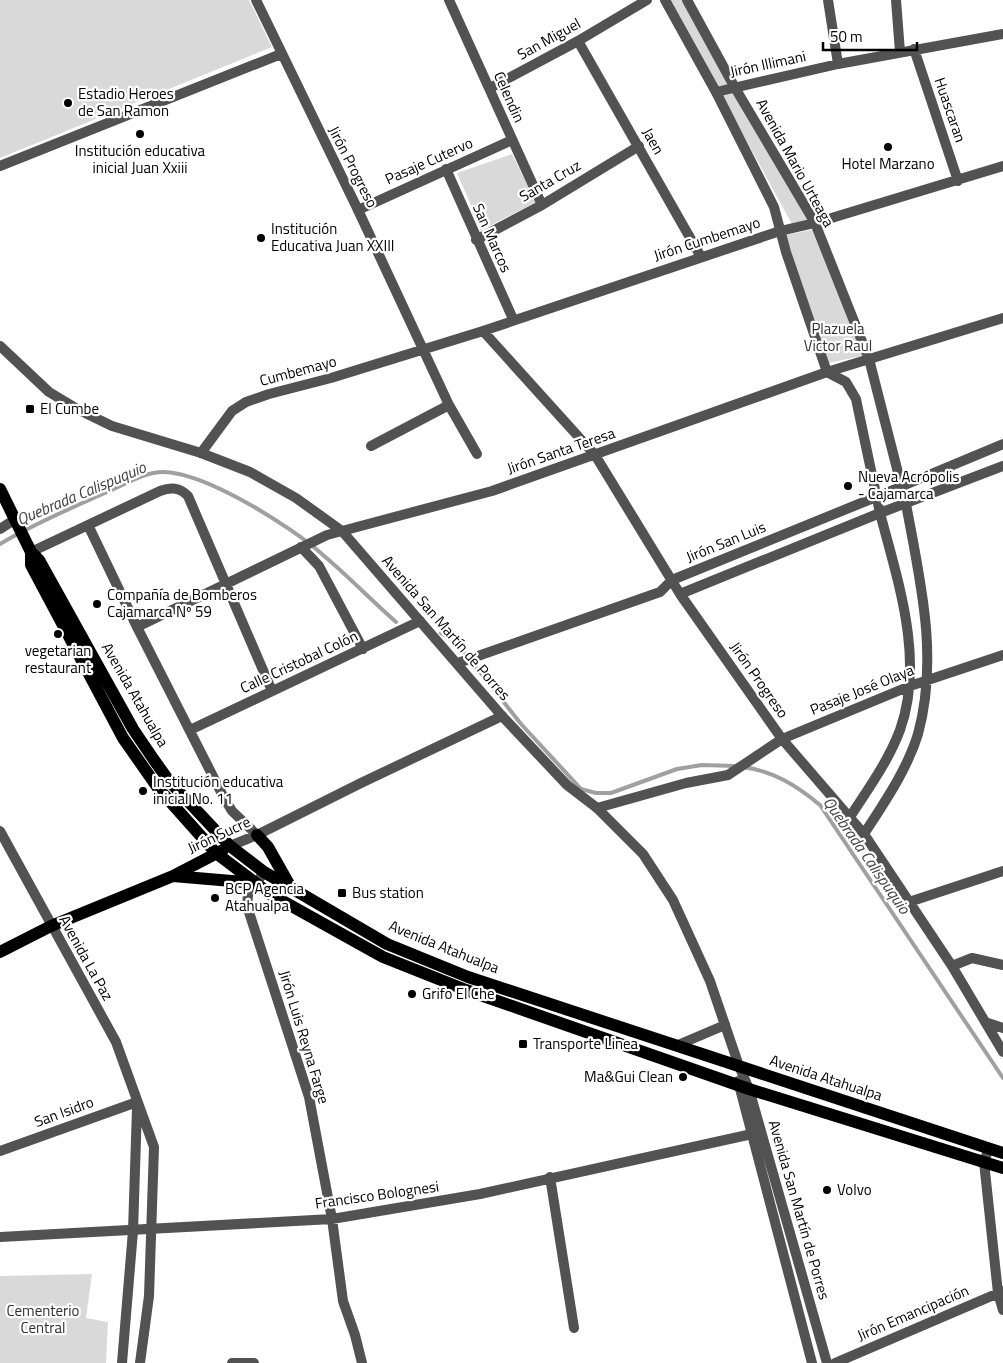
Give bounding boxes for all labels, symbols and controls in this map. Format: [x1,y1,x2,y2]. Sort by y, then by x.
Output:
street label: San Miguel [513,12,585,65]
scale bar [823,20,917,52]
text: 50 m [830,25,863,48]
street label: Jirón Illimani [728,44,808,83]
street label: Celendin [488,67,531,126]
street label: Huascaran [929,74,972,145]
place label: Estadio Heroes de San Ramon [78,82,174,122]
street label: Avenida Mario Urteaga [751,94,841,232]
marker: Estadio Heroes de San Ramon [62,97,74,109]
street label: Jirón Progreso [323,122,384,212]
street label: Jaen [637,123,670,158]
marker: Institución educativa inicial Juan Xxiii [134,128,146,140]
street label: Pasaje Cutervo [381,131,476,190]
place label: Institución educativa inicial Juan Xxiii [75,139,206,179]
marker: Hotel Marzano [882,141,894,153]
place label: Hotel Marzano [841,152,935,175]
street label: Santa Cruz [515,154,585,207]
street label: San Marcos [467,200,518,276]
street label: Jirón Cumbemayo [651,210,763,267]
place label: Institución Educativa Juan XXIII [271,217,395,257]
marker: Institución Educativa Juan XXIII [255,232,267,244]
park label: Plazuela Victor Raul [804,317,872,357]
street label: Cumbemayo [257,349,339,392]
place label: El Cumbe [40,397,99,420]
marker: El Cumbe [24,403,36,415]
street label: Jirón Santa Teresa [504,421,618,480]
water label: Quebrada Calispuquio [13,454,150,531]
place label: Nueva Acrópolis - Cajamarca [858,465,959,505]
marker: Nueva Acrópolis - Cajamarca [842,480,854,492]
street label: Jirón San Luis [682,515,769,568]
street label: Avenida San Martín de Porres [377,550,516,705]
place label: Compañía de Bomberos Cajamarca Nº 59 [107,583,257,623]
marker: Compañía de Bomberos Cajamarca Nº 59 [91,598,103,610]
street label: Calle Cristobal Colón [236,624,362,699]
marker: vegetarian restaurant [52,628,64,640]
street label: Jirón Progreso [724,637,794,723]
street label: Avenida Atahualpa [96,638,175,752]
place label: vegetarian restaurant [25,639,92,679]
street label: Pasaje José Olaya [806,658,918,721]
place label: Institución educativa inicial No. 11 [153,770,284,810]
marker: Institución educativa inicial No. 11 [137,785,149,797]
water label: Quebrada Calispuquio [817,791,917,919]
street label: Jirón Sucre [183,810,254,859]
place label: BCP Agencia Atahualpa [225,877,305,917]
place label: Bus station [352,881,424,904]
marker: Bus station [336,887,348,899]
marker: BCP Agencia Atahualpa [209,892,221,904]
street label: Avenida La Paz [53,911,120,1005]
street label: Avenida Atahualpa [385,914,503,979]
street label: Jirón Luis Reyna Farge [273,967,336,1106]
place label: Grifo El Che [422,982,495,1005]
marker: Grifo El Che [406,988,418,1000]
place label: Transporte Linea [533,1032,639,1055]
marker: Transporte Linea [517,1038,529,1050]
street label: Avenida Atahualpa [767,1048,886,1107]
place label: Ma&Gui Clean [584,1065,673,1088]
marker: Ma&Gui Clean [677,1071,689,1083]
street label: San Isidro [31,1090,97,1133]
street label: Avenida San Martín de Porres [763,1117,836,1302]
street label: Francisco Bolognesi [313,1174,440,1215]
place label: Volvo [837,1178,872,1201]
marker: Volvo [821,1184,833,1196]
street label: Jirón Emancipación [853,1279,972,1346]
park label: Cementerio Central [7,1299,80,1339]

